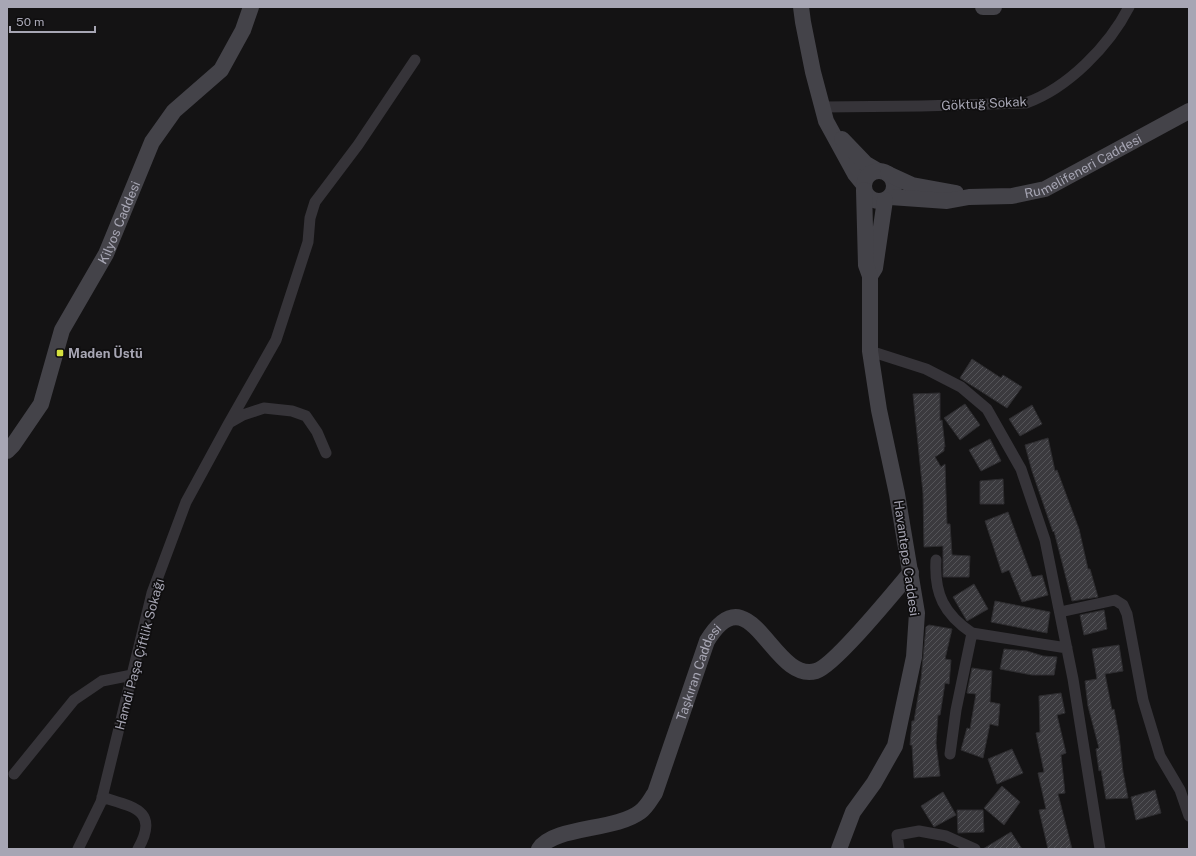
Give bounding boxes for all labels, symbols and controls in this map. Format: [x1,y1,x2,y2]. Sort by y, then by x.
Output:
scale bar [10,8,95,34]
text: 50 m [16,15,44,29]
street label: Göktuğ Sokak [941,94,1027,113]
street label: Rumelifeneri Caddesi [1023,131,1144,201]
street label: Kilyos Caddesi [95,179,143,267]
place label: Maden Üstü [68,345,143,361]
marker: Maden Üstü [55,348,65,358]
street label: Havantepe Caddesi [891,499,922,617]
street label: Hamdi Paşa Çiftlik Sokağı [112,577,167,731]
street label: Taşkıran Caddesi [673,621,724,723]

